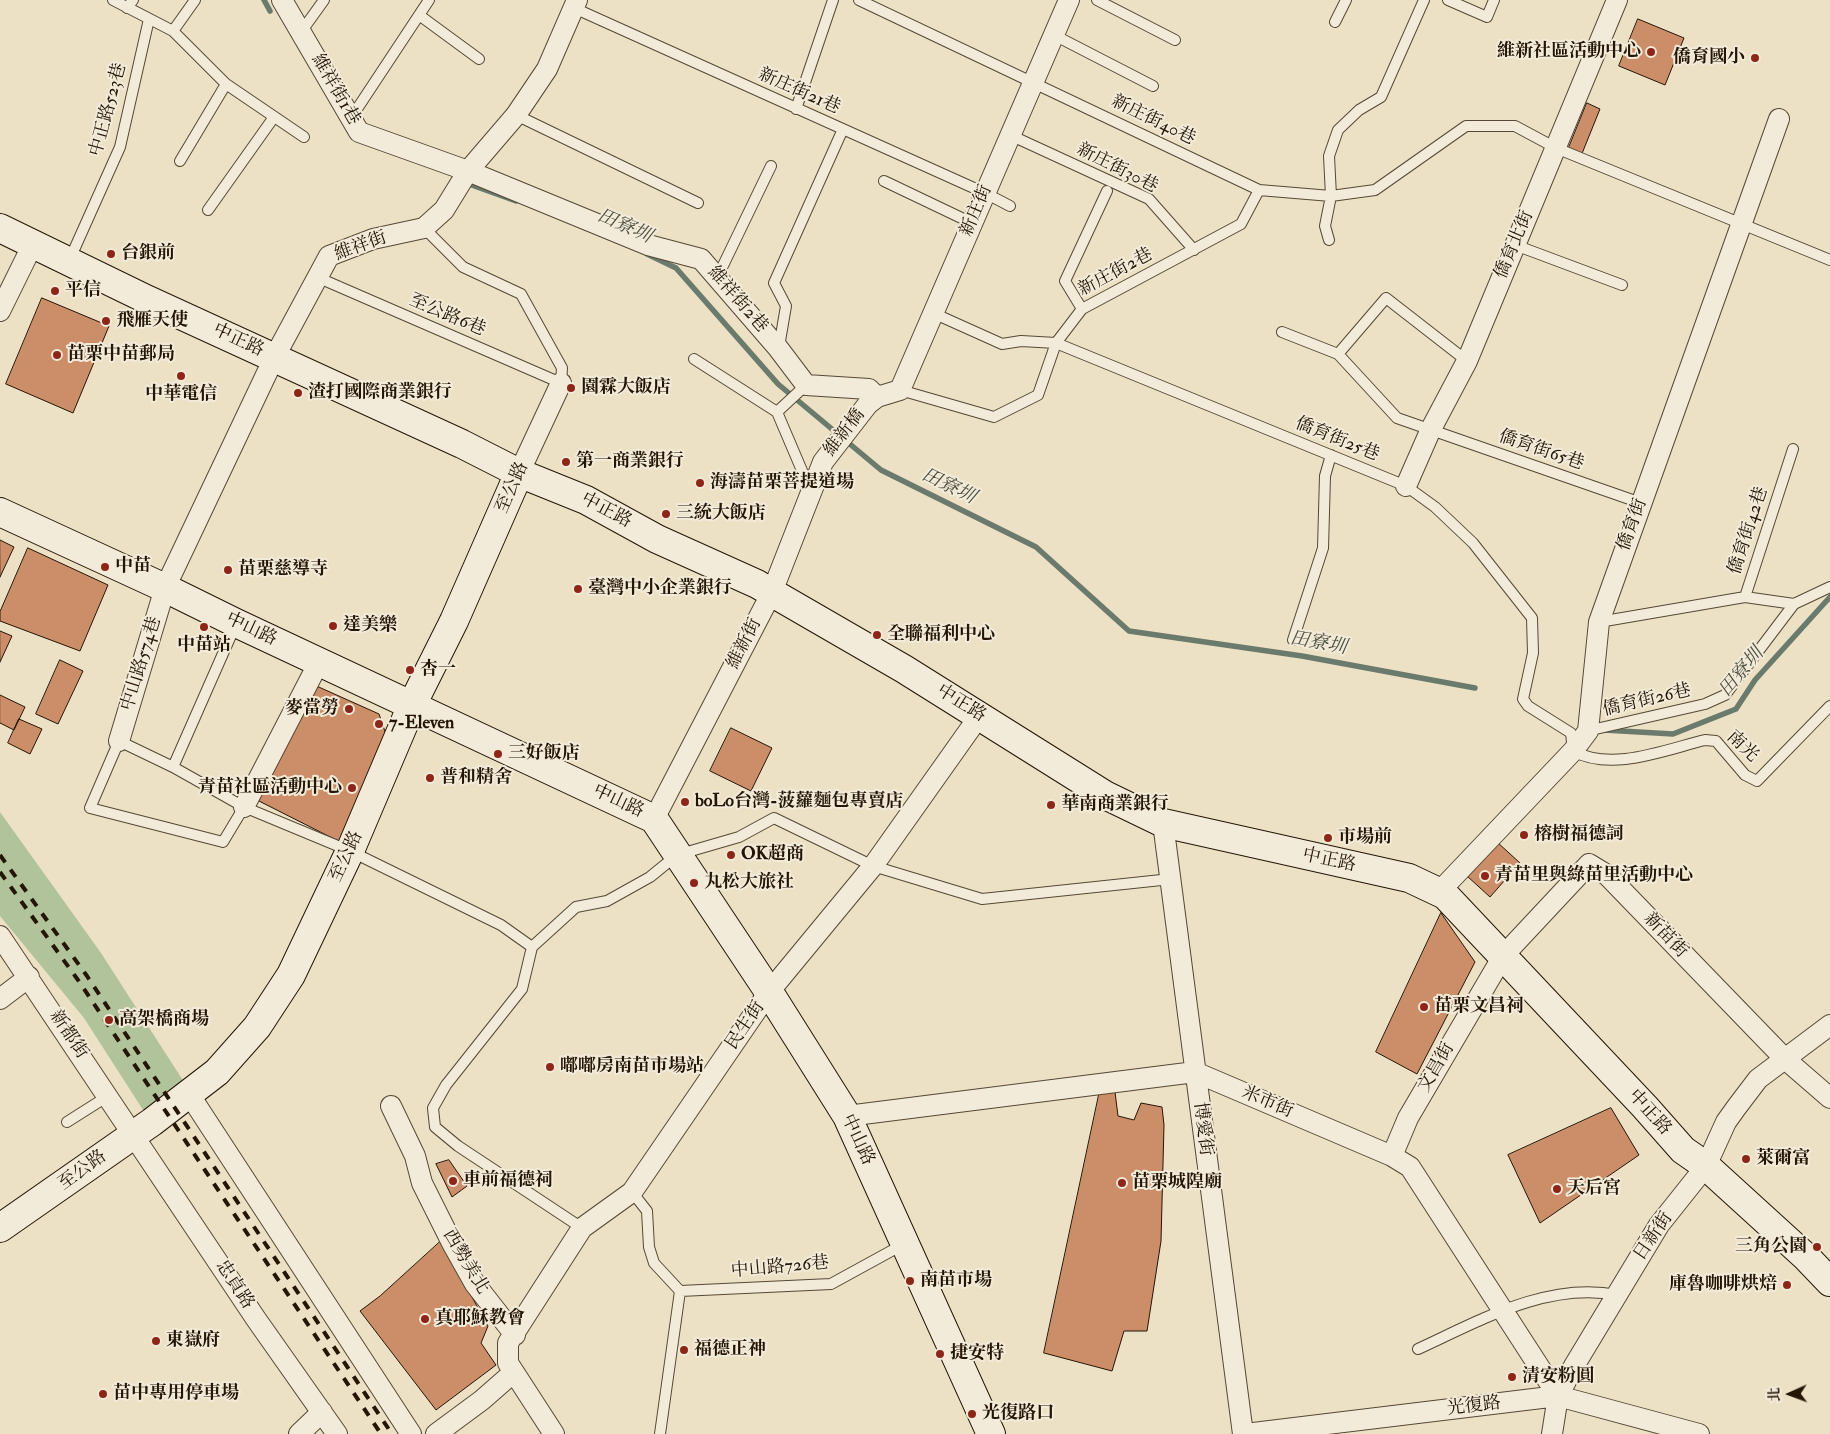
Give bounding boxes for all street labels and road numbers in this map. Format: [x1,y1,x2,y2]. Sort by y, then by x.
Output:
street label: 維祥街1巷 [306,51,364,129]
street label: 中正路523巷 [86,61,132,159]
street label: 新庄街21巷 [755,64,843,120]
street label: 新庄街40巷 [1107,91,1199,151]
street label: 新庄街30巷 [1073,139,1161,199]
street label: 新庄街 [957,182,997,240]
street label: 僑育北街 [1491,208,1539,282]
street label: 維祥街 [332,228,390,266]
street label: 新庄街2巷 [1075,244,1157,302]
street label: 維祥街2巷 [702,262,772,338]
street label: 至公路6巷 [405,290,489,342]
street label: 中正路 [209,320,267,362]
street label: 維新橋 [820,405,870,461]
street label: 僑育街25巷 [1292,413,1382,467]
street label: 僑育街65巷 [1495,426,1587,476]
street label: 至公路 [492,459,534,517]
street label: 僑育街42巷 [1725,484,1773,578]
street label: 中正路 [577,489,635,533]
street label: 僑育街 [1614,496,1652,554]
street label: 中山路 [222,609,280,651]
street label: 中山路574巷 [117,614,167,714]
street label: 維新街 [723,615,767,673]
street label: 僑育街26巷 [1601,680,1693,722]
street label: 中正路 [932,681,990,727]
street label: 南光 [1722,727,1762,767]
street label: 中山路 [589,781,647,823]
street label: 至公路 [326,828,368,886]
street label: 中正路 [1300,845,1358,877]
street label: 新苗街 [1638,909,1692,963]
street label: 民生街 [722,998,770,1054]
street label: 新都街 [44,1007,92,1063]
street label: 文昌街 [1414,1039,1460,1097]
street label: 米市街 [1238,1083,1296,1123]
street label: 中正路 [1623,1086,1675,1140]
street label: 博愛街 [1188,1101,1216,1157]
street label: 中山路 [836,1111,878,1169]
street label: 至公路 [55,1146,111,1196]
street label: 日新街 [1630,1209,1678,1265]
street label: 西勢美北 [437,1226,493,1298]
street label: 中山路726巷 [730,1253,830,1283]
street label: 忠貞路 [210,1256,258,1314]
street label: 光復路 [1446,1393,1502,1421]

